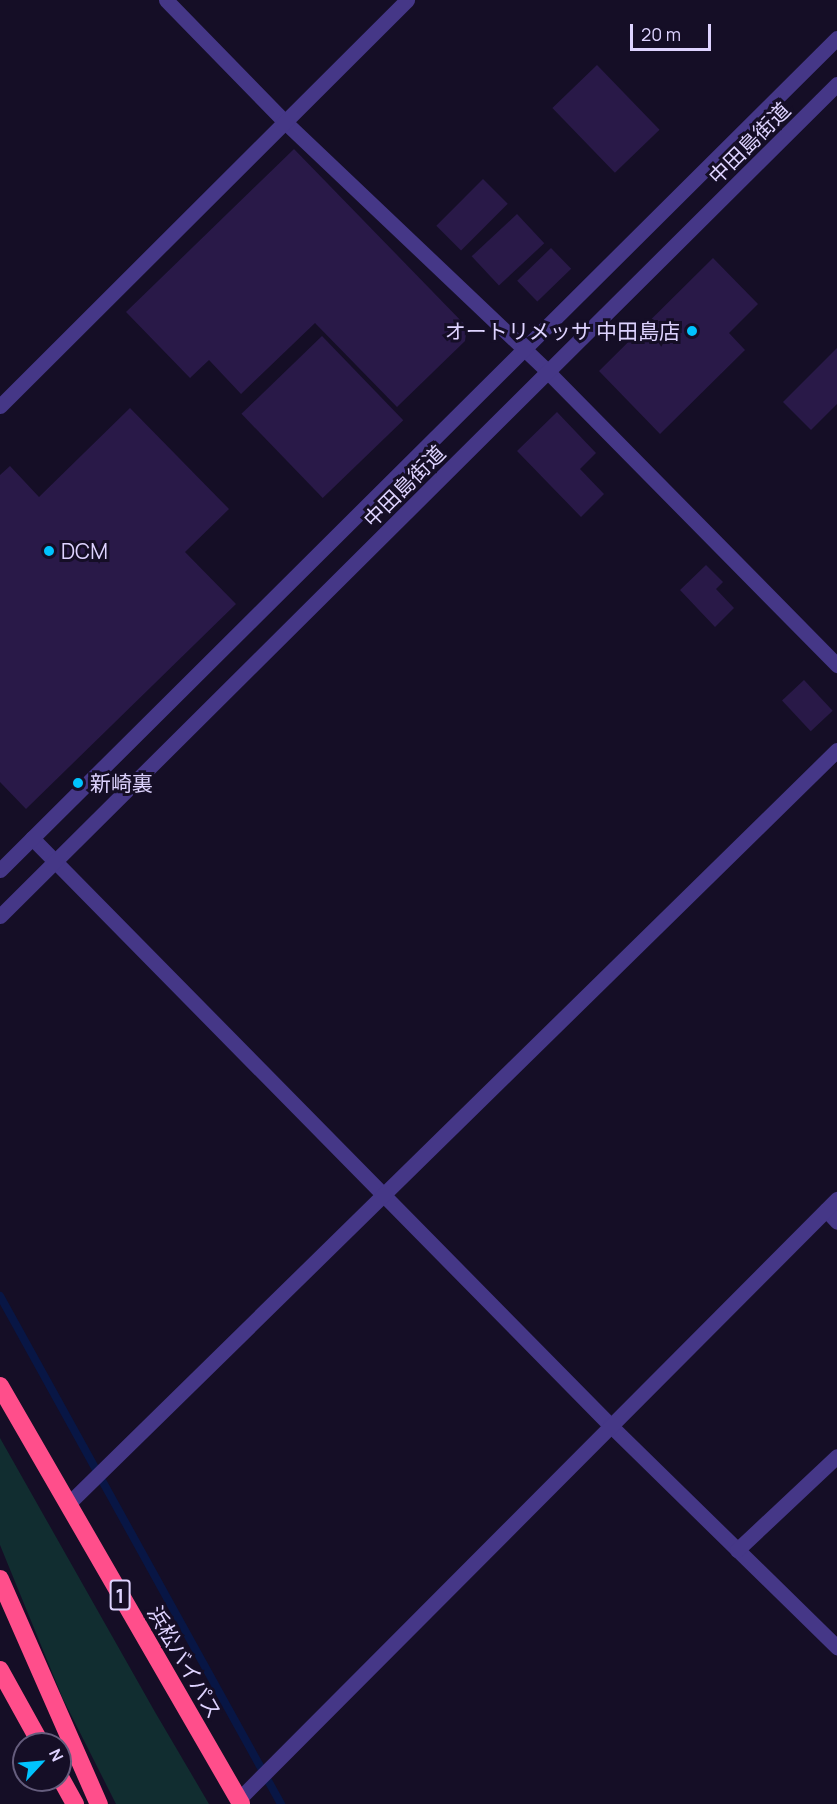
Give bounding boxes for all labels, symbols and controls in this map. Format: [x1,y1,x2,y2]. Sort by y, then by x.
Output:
scale bar [633,12,714,50]
text: 20 m [641,22,681,46]
street label: 中田島街道 [703,97,795,189]
place label: オートリメッサ 中田島店 [445,318,680,344]
marker: オートリメッサ 中田島店 [685,324,699,338]
street label: 中田島街道 [358,440,450,532]
place label: DCM [61,538,108,564]
marker: DCM [42,544,56,558]
place label: 新崎裏 [90,770,153,796]
marker: 新崎裏 [71,776,85,790]
road number: 1 [110,1578,130,1612]
street label: 浜松バイパス [143,1601,227,1723]
north arrow [12,1732,72,1792]
text: N [44,1745,69,1765]

